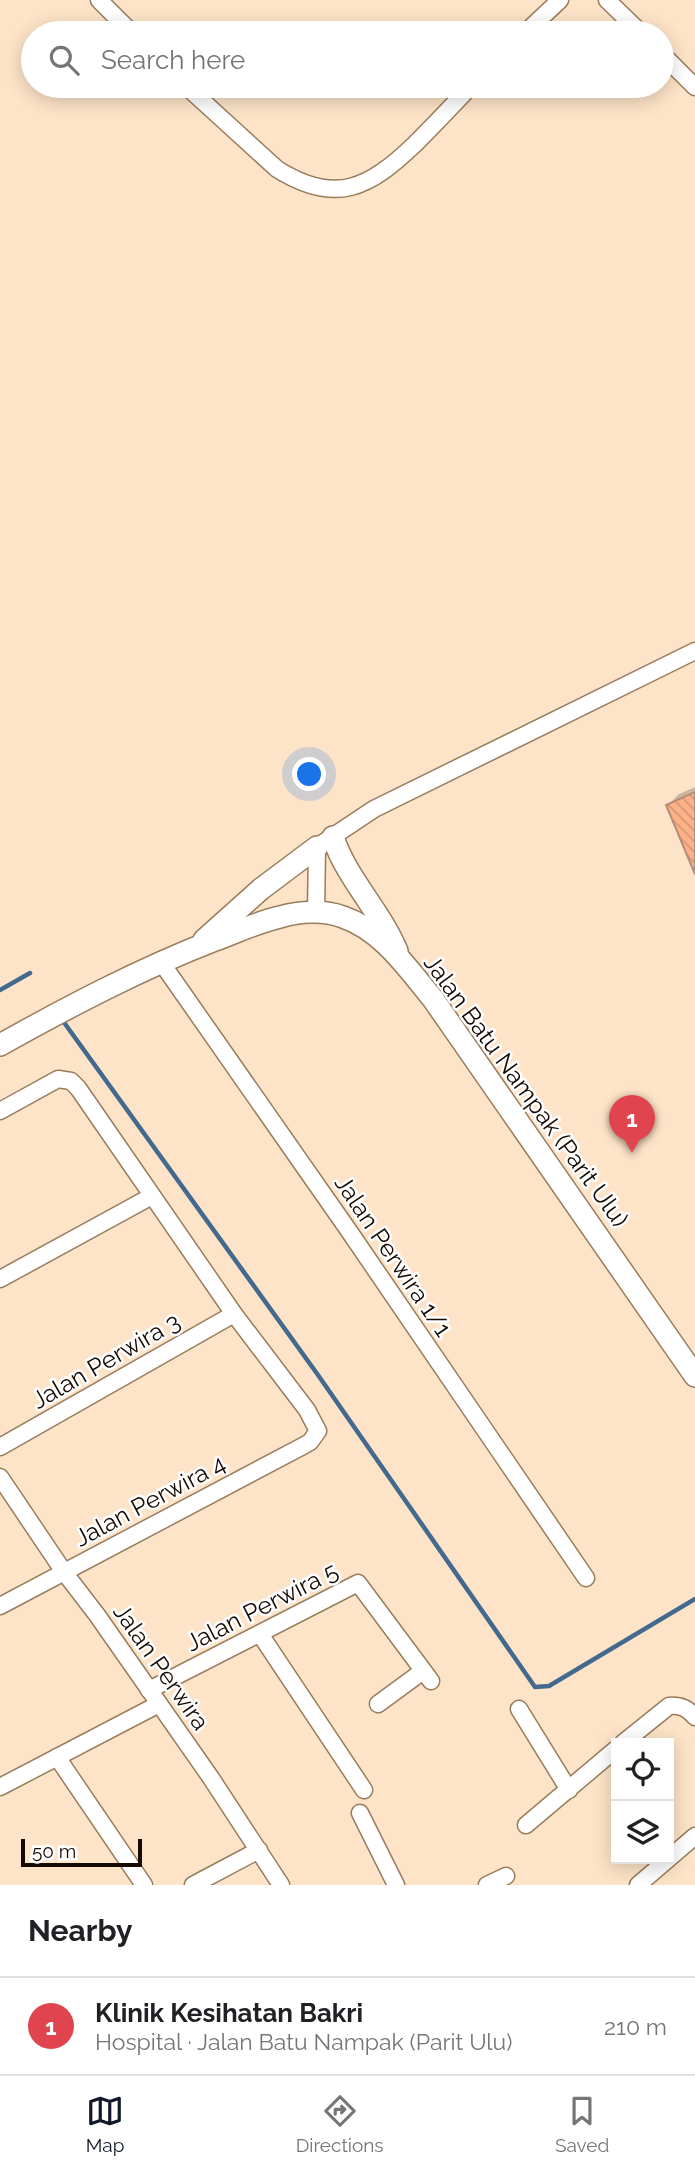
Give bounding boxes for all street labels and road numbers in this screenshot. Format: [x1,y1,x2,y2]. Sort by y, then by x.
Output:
street label: Jalan Batu Nampak (Parit Ulu) [418,949,635,1232]
street label: Jalan Perwira 1/1 [329,1170,458,1342]
street label: Jalan Perwira 3 [26,1306,185,1415]
street label: Jalan Perwira 4 [69,1449,230,1553]
street label: Jalan Perwira 5 [181,1556,343,1657]
street label: Jalan Perwira [107,1598,216,1735]

